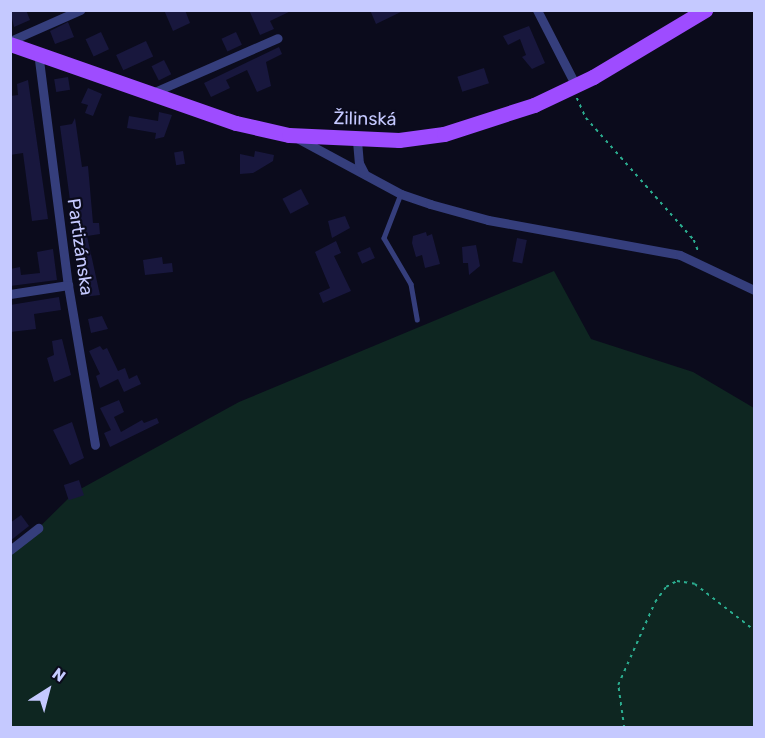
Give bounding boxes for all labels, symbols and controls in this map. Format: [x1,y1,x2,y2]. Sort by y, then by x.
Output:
street label: Žilinská [333,108,397,130]
street label: Partizánska [63,197,97,297]
north arrow [18,660,78,720]
text: N [49,664,69,686]

